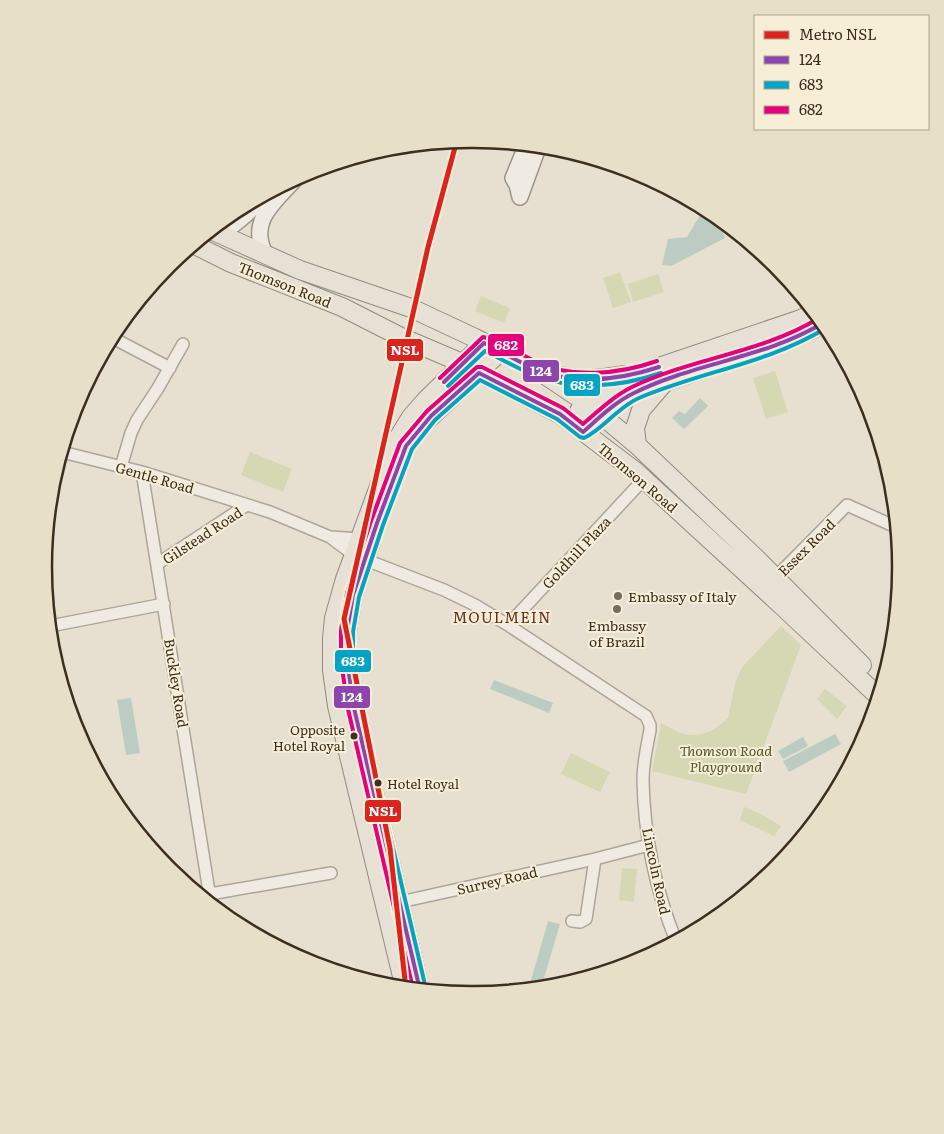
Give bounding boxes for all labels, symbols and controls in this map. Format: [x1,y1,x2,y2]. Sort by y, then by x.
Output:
legend [754,15,929,130]
text: Metro NSL [799,22,877,45]
text: 124 [799,47,821,70]
text: 683 [799,72,823,95]
text: 682 [799,97,823,120]
street label: Thomson Road [235,256,335,312]
line badge: 682 [487,333,525,357]
text: 682 [494,334,518,354]
line badge: NSL [386,338,424,362]
text: NSL [390,339,420,359]
line badge: 124 [522,359,560,383]
text: 124 [530,360,552,380]
line badge: 683 [563,373,601,397]
text: 683 [570,374,594,394]
street label: Thomson Road [594,437,683,517]
street label: Gentle Road [113,456,197,498]
street label: Gilstead Road [158,501,246,568]
street label: Goldhill Plaza [537,511,615,593]
street label: Essex Road [773,514,839,580]
place label: Embassy of Italy [628,586,738,606]
marker: Embassy of Italy [612,590,624,602]
marker: Embassy of Brazil [611,603,623,615]
district label: MOULMEIN [453,605,551,628]
place label: Embassy of Brazil [588,615,647,651]
street label: Buckley Road [160,637,194,729]
line badge: 683 [334,649,372,673]
text: 683 [341,650,365,670]
line badge: 124 [333,685,371,709]
text: 124 [341,686,363,706]
place label: Opposite Hotel Royal [273,720,346,755]
marker: Opposite Hotel Royal [349,731,359,741]
park label: Thomson Road Playground [680,740,772,776]
place label: Hotel Royal [387,774,460,793]
marker: Hotel Royal [373,778,383,788]
line badge: NSL [364,799,402,823]
text: NSL [368,800,398,820]
street label: Lincoln Road [638,826,676,917]
street label: Surrey Road [455,861,540,899]

